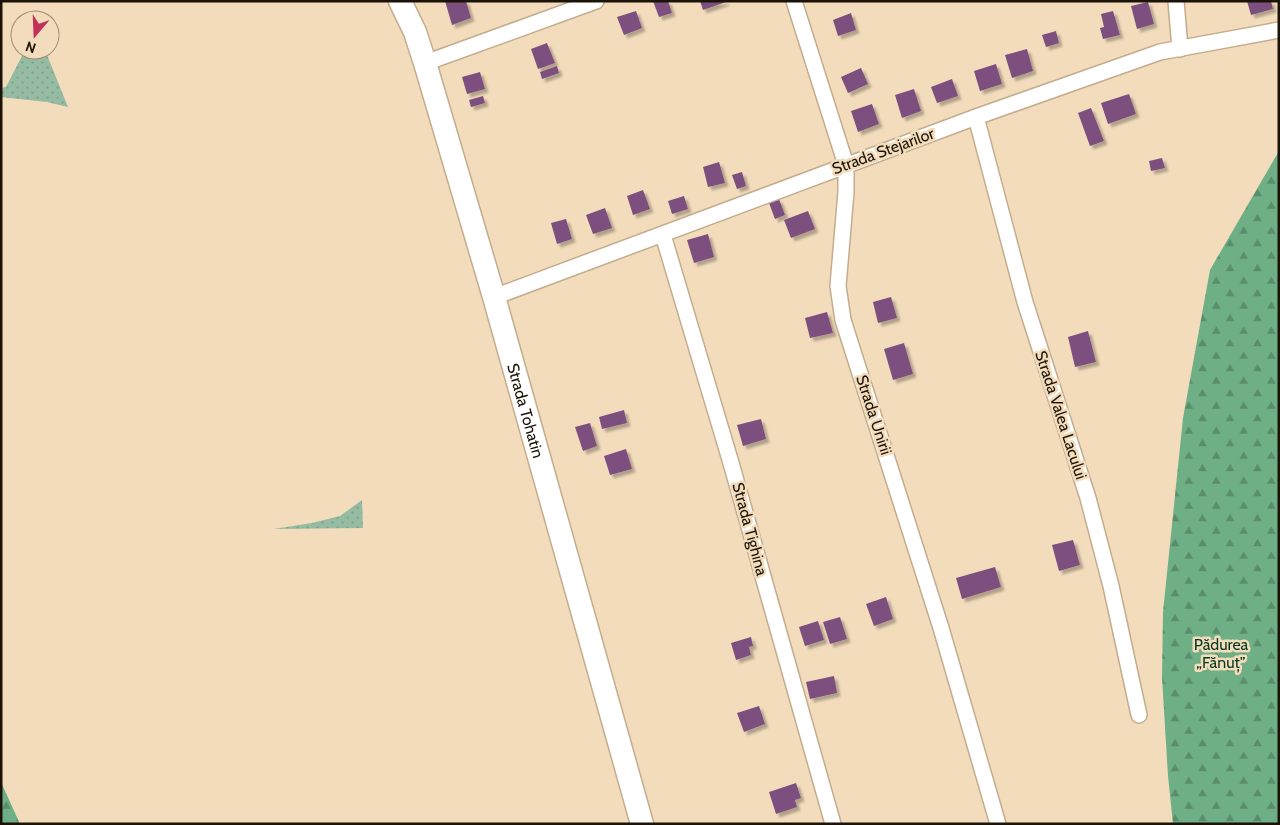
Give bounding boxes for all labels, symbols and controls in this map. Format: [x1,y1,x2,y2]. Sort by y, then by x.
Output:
north arrow [10,10,60,60]
text: N [23,37,38,57]
street label: Strada Stejarilor [829,123,937,178]
street label: Strada Valea Lacului [1031,348,1091,482]
street label: Strada Tohatin [504,361,548,460]
street label: Strada Unirii [852,373,896,457]
street label: Strada Tighina [728,480,772,578]
park label: Pădurea „Fănuț” [1194,635,1249,673]

